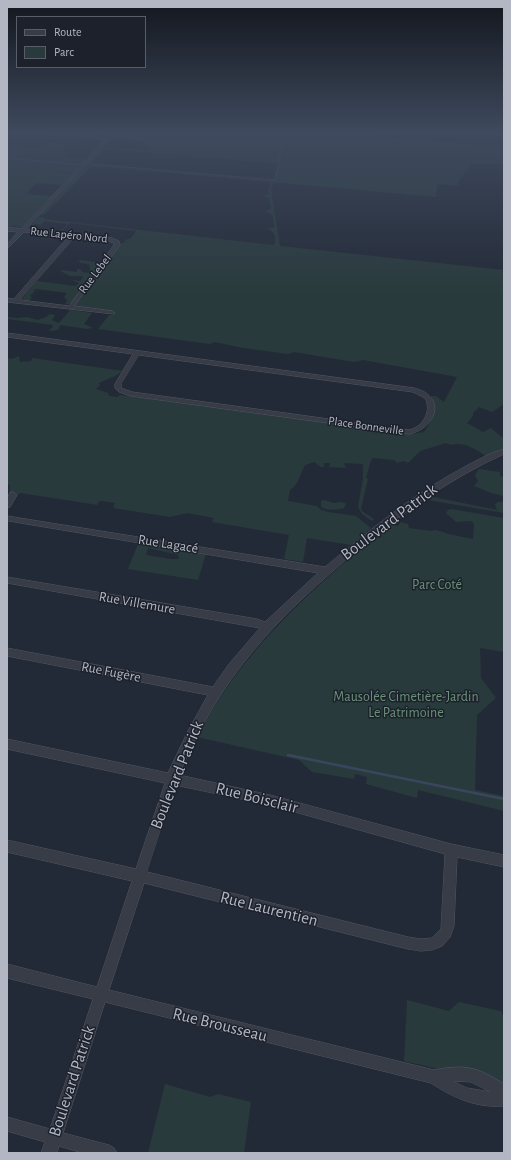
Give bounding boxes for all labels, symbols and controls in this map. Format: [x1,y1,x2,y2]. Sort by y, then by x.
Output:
legend [16,16,146,68]
text: Route [54,26,81,38]
text: Parc [54,46,74,58]
street label: Rue Lapéro Nord [30,224,108,246]
street label: Rue Lebel [76,252,114,296]
street label: Place Bonneville [327,414,405,438]
street label: Boulevard Patrick [337,479,441,565]
street label: Rue Lagacé [137,531,199,557]
park label: Parc Coté [412,577,462,593]
street label: Rue Villemure [98,588,176,618]
street label: Rue Fugère [80,658,142,686]
park label: Mausolée Cimetière-Jardin Le Patrimoine [333,689,479,722]
street label: Boulevard Patrick [146,718,208,832]
street label: Rue Boisclair [214,778,300,818]
street label: Rue Laurentien [218,887,320,931]
street label: Rue Brousseau [171,1003,269,1047]
street label: Boulevard Patrick [44,1023,100,1139]

